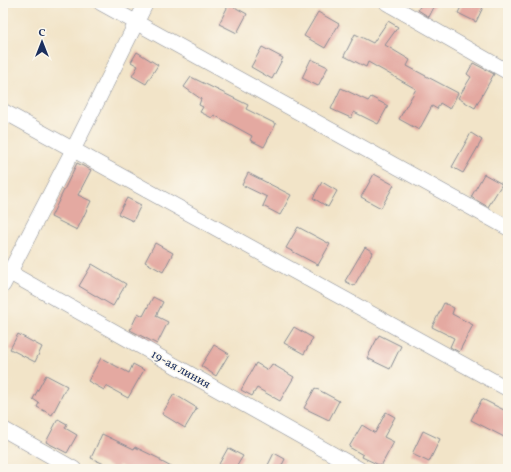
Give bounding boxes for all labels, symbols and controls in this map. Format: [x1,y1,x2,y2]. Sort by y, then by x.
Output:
north arrow [22,22,62,62]
text: С [38,26,46,41]
street label: 19-ая линия [148,347,213,393]

